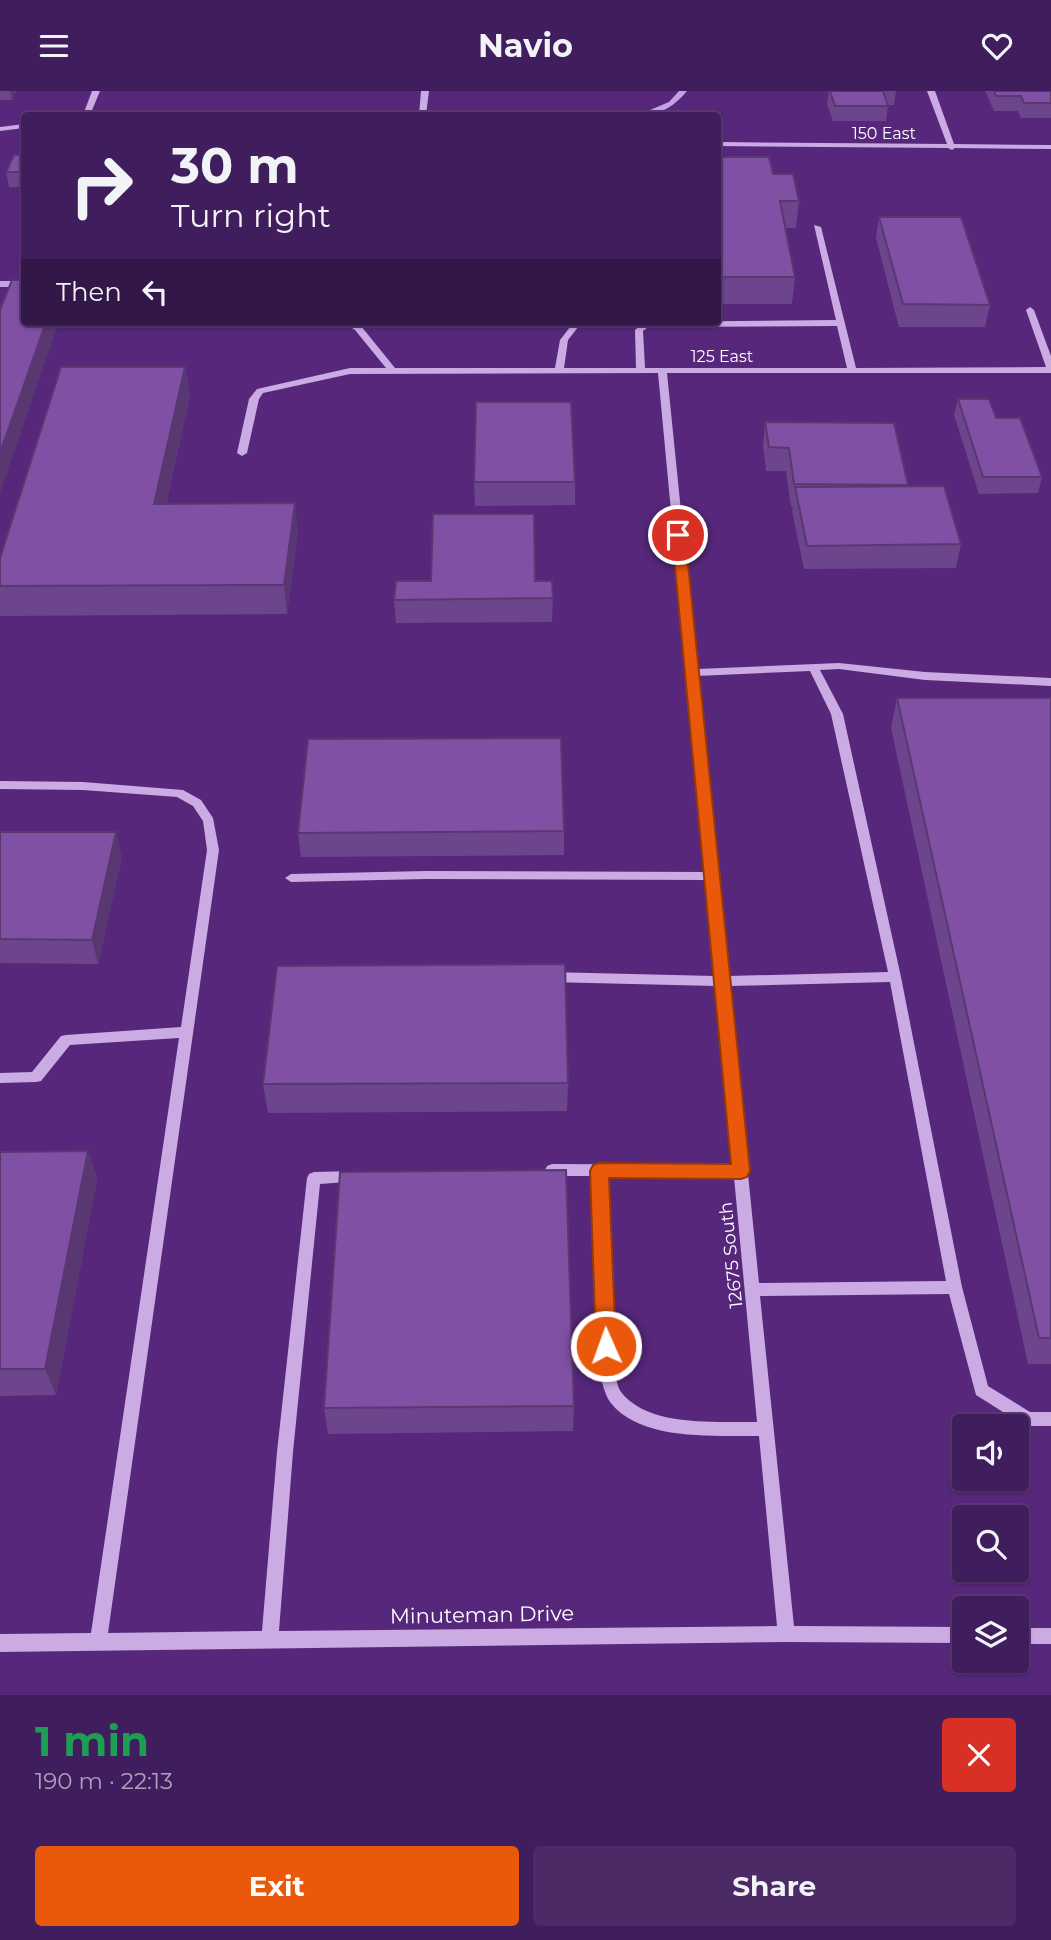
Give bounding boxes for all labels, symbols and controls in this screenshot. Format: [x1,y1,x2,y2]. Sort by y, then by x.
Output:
text: Navio [478,26,573,65]
icon: menu [35,27,73,65]
icon: heart [978,27,1016,65]
street label: 150 East [852,124,916,143]
text: 30 m [171,136,299,195]
icon: right [56,140,147,231]
text: Turn right [171,196,331,235]
icon: left [136,273,174,311]
text: Then [56,276,122,308]
street label: 125 East [691,347,754,366]
pin [648,505,708,565]
icon: arrive [659,516,697,554]
street label: 12675 South [714,1201,748,1309]
position arrow [569,1309,643,1383]
map controls [952,1414,1029,1673]
button: sound [952,1414,1029,1491]
button: search [952,1505,1029,1582]
button: layers [952,1596,1029,1673]
street label: Minuteman Drive [390,1600,574,1629]
text: 1 min [35,1715,149,1767]
button: close [942,1718,1016,1792]
text: 190 m · 22:13 [35,1767,173,1795]
button: Exit [35,1846,519,1926]
button: Share [533,1846,1016,1926]

